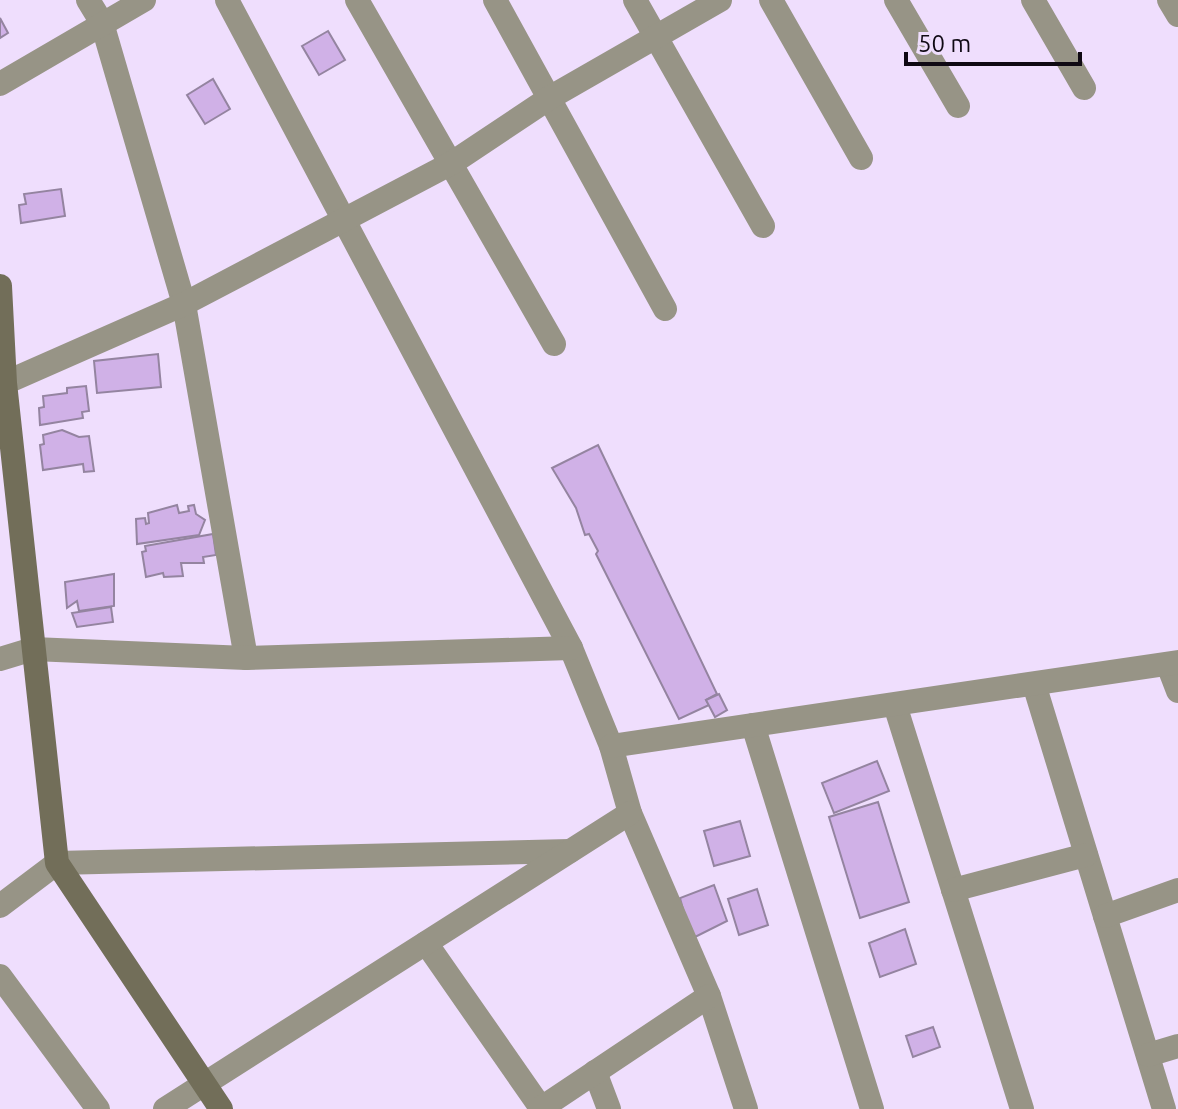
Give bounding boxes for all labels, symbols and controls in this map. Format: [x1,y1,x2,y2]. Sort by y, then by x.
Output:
scale bar [906,16,1080,66]
text: 50 m [918,30,971,57]

